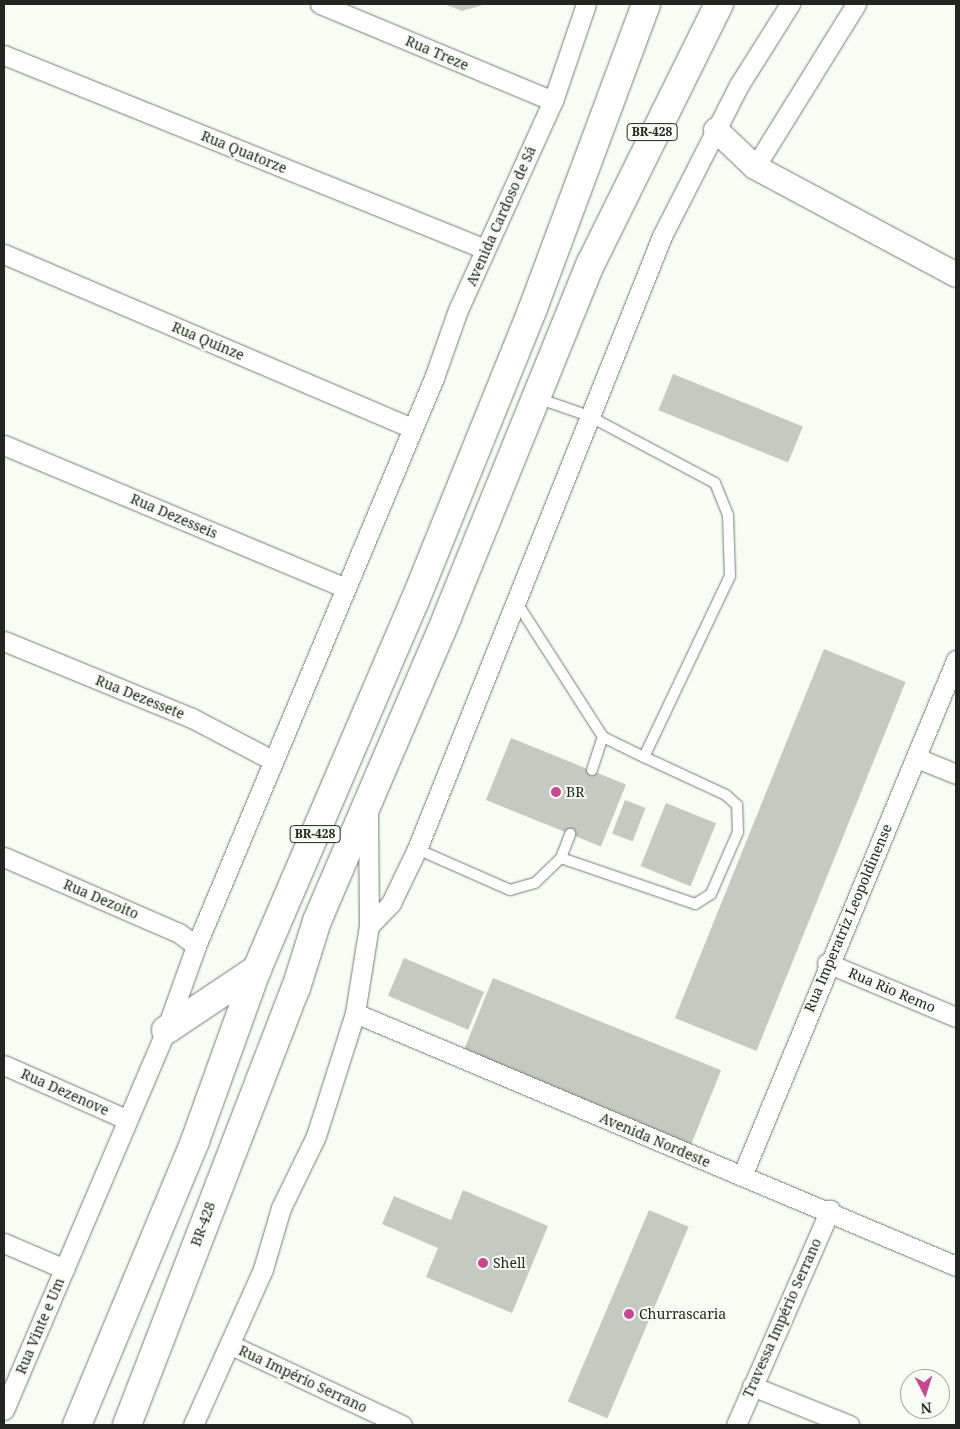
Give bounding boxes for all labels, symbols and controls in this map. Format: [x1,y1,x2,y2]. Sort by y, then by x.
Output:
street label: Rua Treze [403,32,471,74]
road number: BR-428 [626,122,678,142]
street label: Rua Quatorze [199,127,289,177]
street label: Avenida Cardoso de Sá [463,143,539,289]
street label: Rua Quinze [169,318,247,364]
street label: Rua Dezesseis [128,490,220,542]
street label: Rua Dezessete [93,672,187,722]
place label: BR [566,784,584,800]
marker: BR [550,786,562,798]
street label: Rua Imperatriz Leopoldinense [801,821,895,1015]
road number: BR-428 [289,824,341,844]
street label: Rua Dezoito [61,876,141,922]
street label: Rua Rio Remo [846,964,938,1016]
street label: Rua Dezenove [18,1065,112,1119]
street label: Avenida Nordeste [597,1109,713,1171]
street label: BR-428 [187,1199,219,1249]
street label: Travessa Império Serrano [739,1236,825,1400]
place label: Shell [493,1255,526,1271]
marker: Shell [477,1257,489,1269]
street label: Rua Vinte e Um [12,1275,68,1377]
place label: Churrascaria [639,1306,726,1322]
marker: Churrascaria [623,1308,635,1320]
street label: Rua Império Serrano [236,1342,370,1416]
north arrow [900,1369,950,1419]
text: N [920,1398,933,1418]

